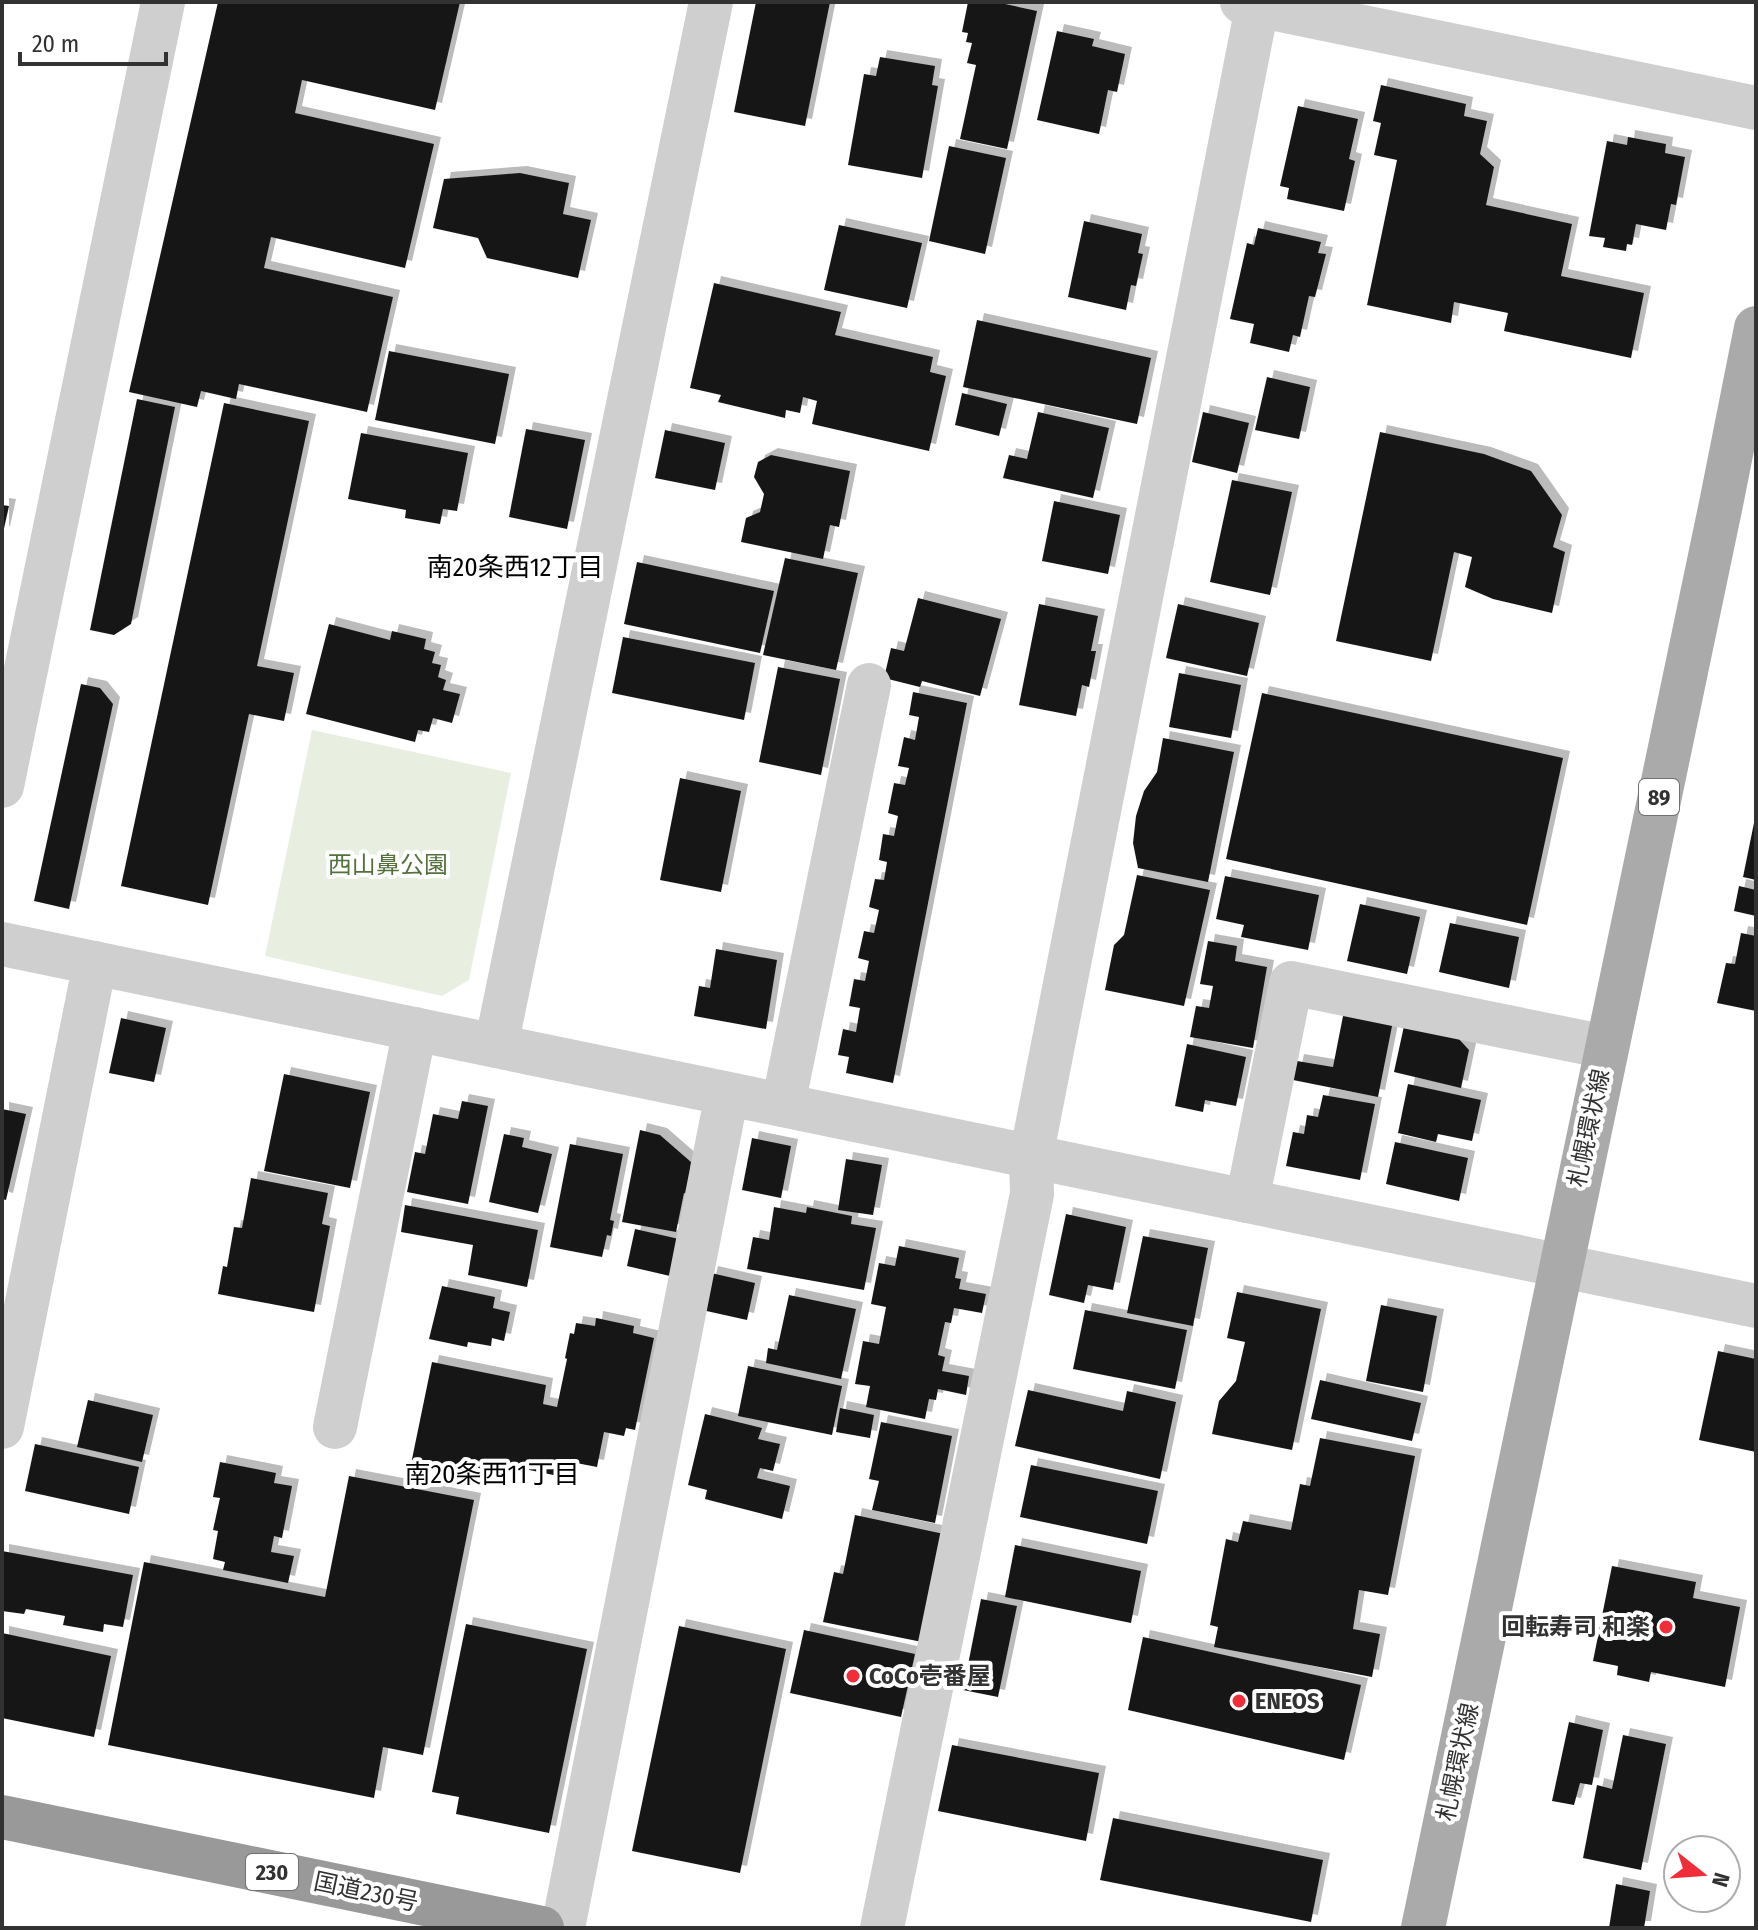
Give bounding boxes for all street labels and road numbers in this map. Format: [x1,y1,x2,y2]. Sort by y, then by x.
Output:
road number: 89 [1639,779,1679,815]
street label: 札幌環状線 [1563,1066,1615,1190]
street label: 札幌環状線 [1432,1700,1484,1824]
road number: 230 [246,1854,298,1890]
street label: 国道230号 [311,1867,421,1917]

